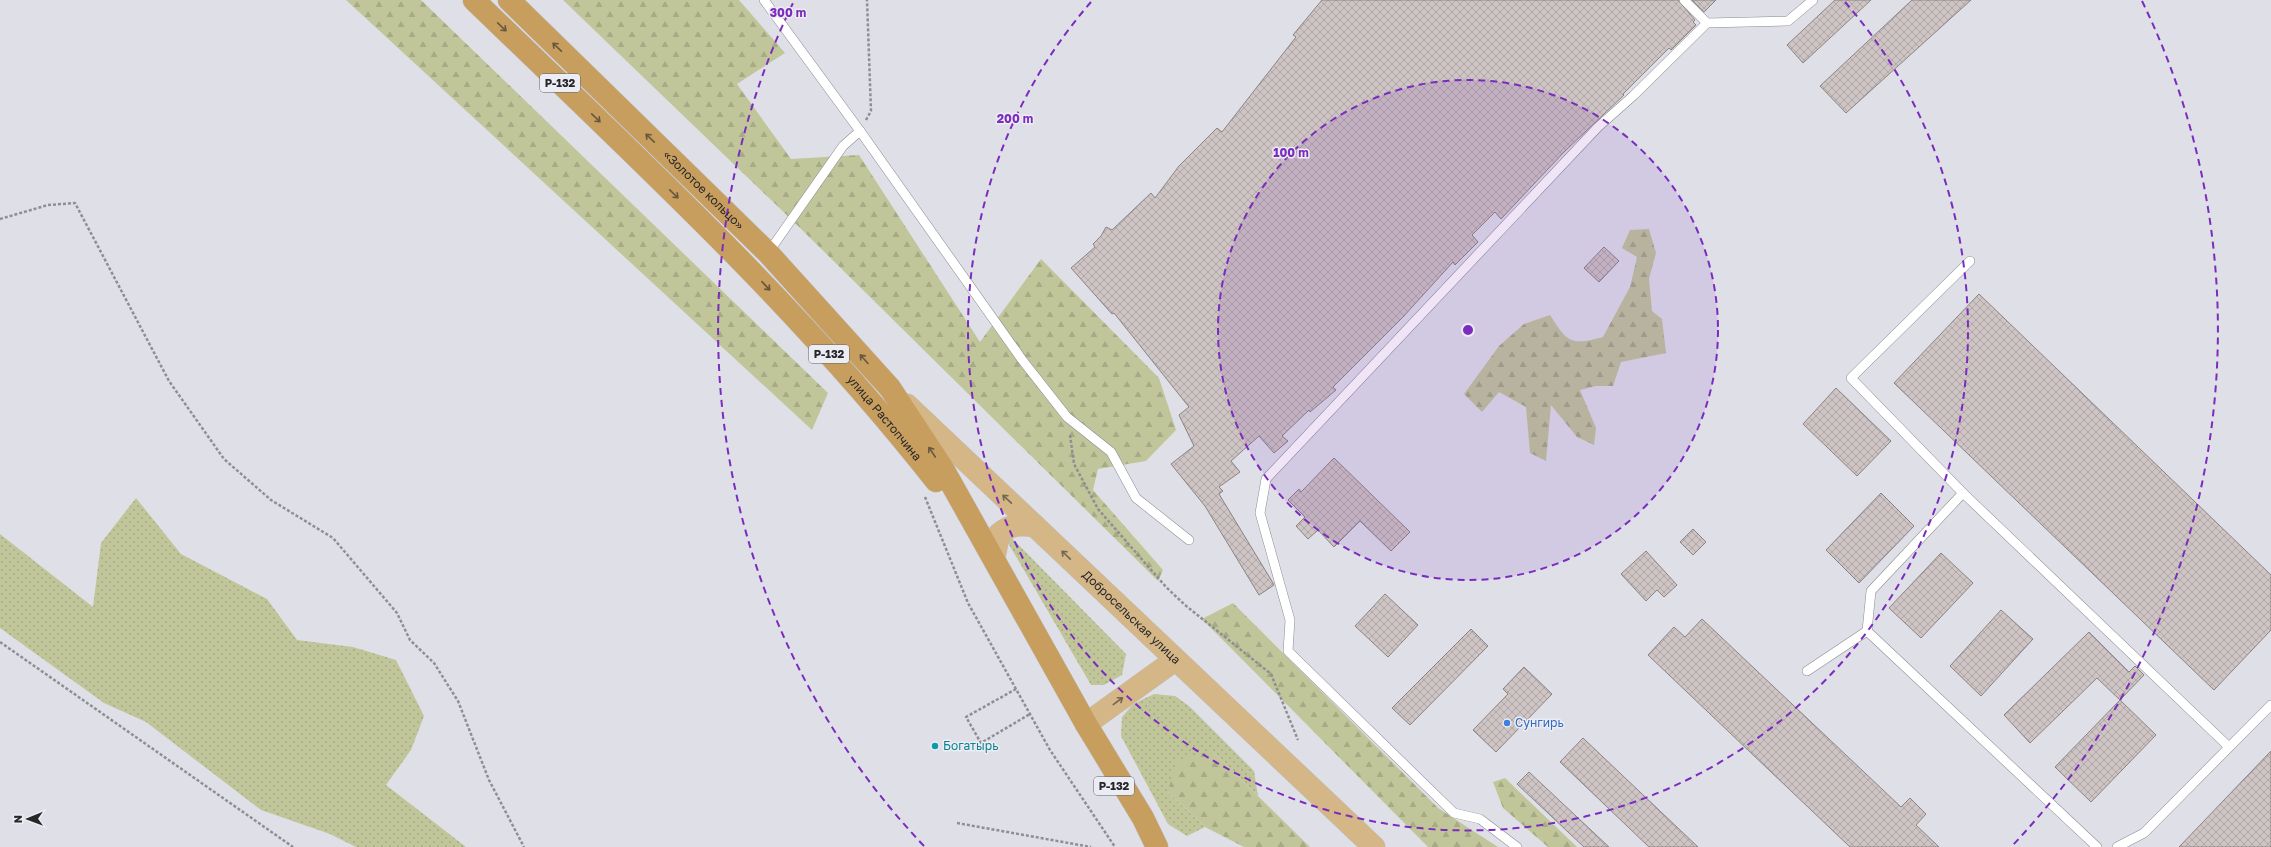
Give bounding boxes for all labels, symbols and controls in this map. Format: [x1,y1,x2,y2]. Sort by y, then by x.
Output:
text: 300 m [770,5,806,20]
one-way arrow [497,22,507,32]
one-way arrow [552,42,562,52]
road number: Р-132 [540,74,580,92]
text: 200 m [997,111,1033,126]
one-way arrow [590,113,600,122]
one-way arrow [645,133,655,142]
text: 100 m [1273,145,1309,160]
street label: «Золотое кольцо» [660,147,748,233]
one-way arrow [669,189,679,199]
one-way arrow [761,281,771,291]
centre of rings [1461,323,1475,337]
road number: Р-132 [809,345,849,363]
one-way arrow [859,354,868,365]
street label: улица Растопчина [844,372,925,464]
one-way arrow [928,447,936,458]
one-way arrow [1002,495,1012,504]
one-way arrow [1061,551,1071,560]
street label: Добросельская улица [1080,567,1184,667]
one-way arrow [1112,697,1123,705]
place label: Сунгирь [1515,715,1564,730]
marker: Сунгирь [1502,718,1512,728]
place label: Богатырь [943,738,998,753]
marker: Богатырь [930,741,940,751]
road number: Р-132 [1094,777,1134,795]
north arrow [8,799,48,839]
text: N [11,815,24,823]

